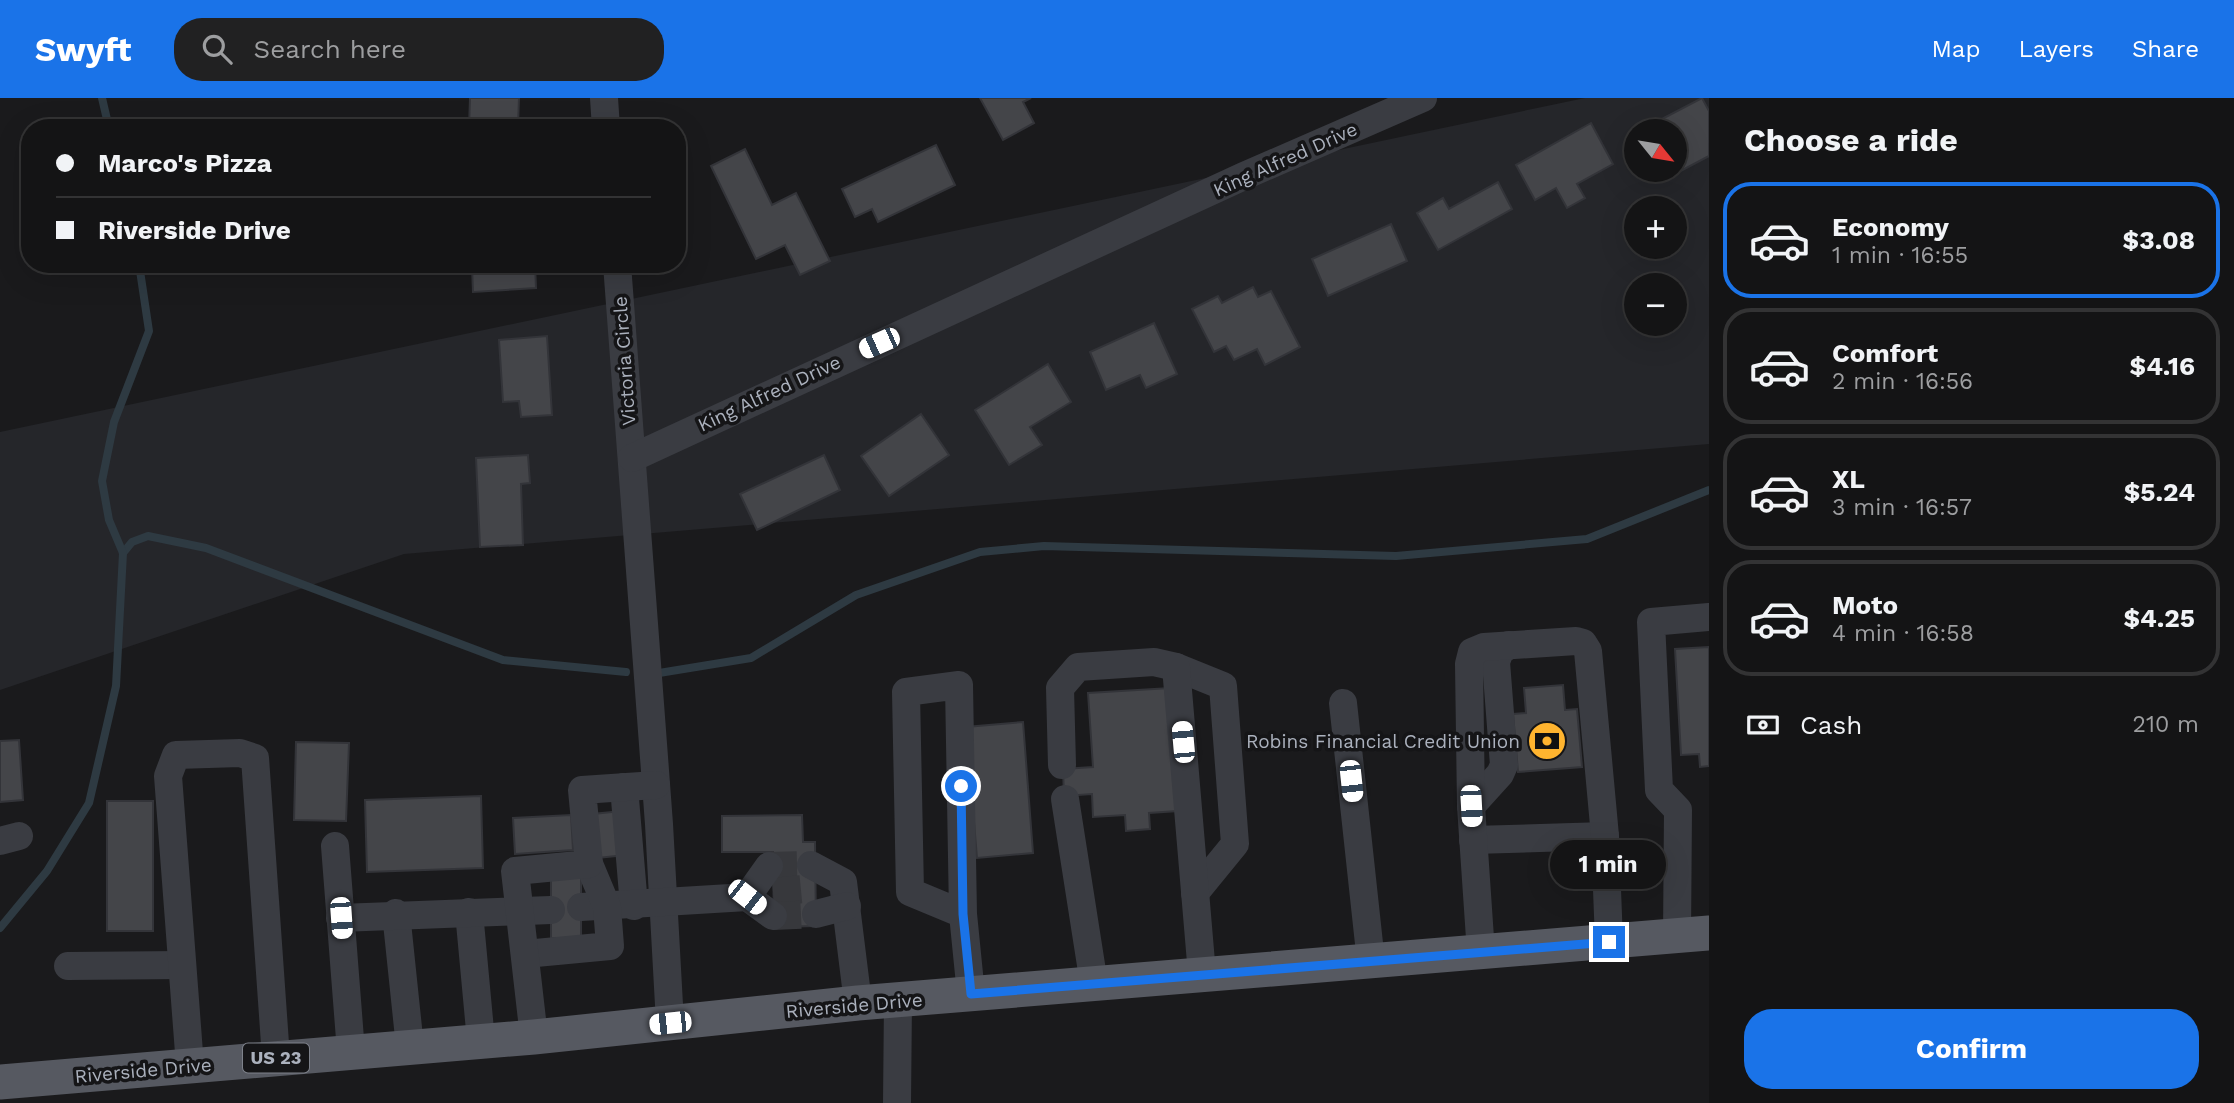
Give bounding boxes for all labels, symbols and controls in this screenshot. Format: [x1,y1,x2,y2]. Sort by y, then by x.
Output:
search box [174,18,664,81]
text: Swyft [35,30,132,69]
icon: search [198,30,236,68]
text: Search here [254,34,406,64]
text: Map [1932,35,1980,63]
text: Layers [2018,35,2094,63]
text: Share [2132,35,2199,63]
street label: King Alfred Drive [1210,117,1361,201]
north arrow [1624,119,1687,182]
map controls [1624,119,1687,336]
text: Choose a ride [1744,121,1958,159]
text: Marco's Pizza [98,148,272,178]
button: + [1624,196,1687,259]
icon: car [1748,209,1811,272]
text: Economy [1832,212,1949,242]
text: Riverside Drive [98,215,291,245]
text: $3.08 [2123,225,2195,255]
text: 1 min · 16:55 [1832,242,1968,269]
button: − [1624,273,1687,336]
street label: Victoria Circle [608,295,641,427]
car [856,325,903,361]
icon: car [1748,335,1811,398]
text: Comfort [1832,338,1938,368]
street label: King Alfred Drive [694,350,844,437]
text: $4.16 [2130,351,2195,381]
text: 2 min · 16:56 [1832,368,1973,395]
icon: car [1748,461,1811,524]
text: XL [1832,464,1865,494]
text: $5.24 [2124,477,2195,507]
text: 3 min · 16:57 [1832,494,1972,521]
icon: car [1748,587,1811,650]
text: Moto [1832,590,1898,620]
text: $4.25 [2123,603,2195,633]
text: 4 min · 16:58 [1832,620,1974,647]
icon: cash [1744,706,1782,744]
text: Cash [1800,710,1862,740]
text: 210 m [2133,711,2199,738]
car [1171,720,1196,764]
bank icon: Robins Financial Credit Union [1526,720,1568,762]
place label: Robins Financial Credit Union [1246,730,1520,753]
car [1339,759,1364,803]
route start [945,770,977,802]
car [1460,784,1483,828]
callout: 1 min [1551,840,1667,890]
text: 1 min [1578,851,1638,878]
car [724,876,771,918]
car [330,896,353,940]
route end [1593,926,1625,958]
street label: Riverside Drive [785,988,924,1023]
button: Confirm [1744,1009,2199,1089]
car [649,1010,692,1036]
road number: US 23 [243,1043,309,1072]
street label: Riverside Drive [74,1053,213,1088]

